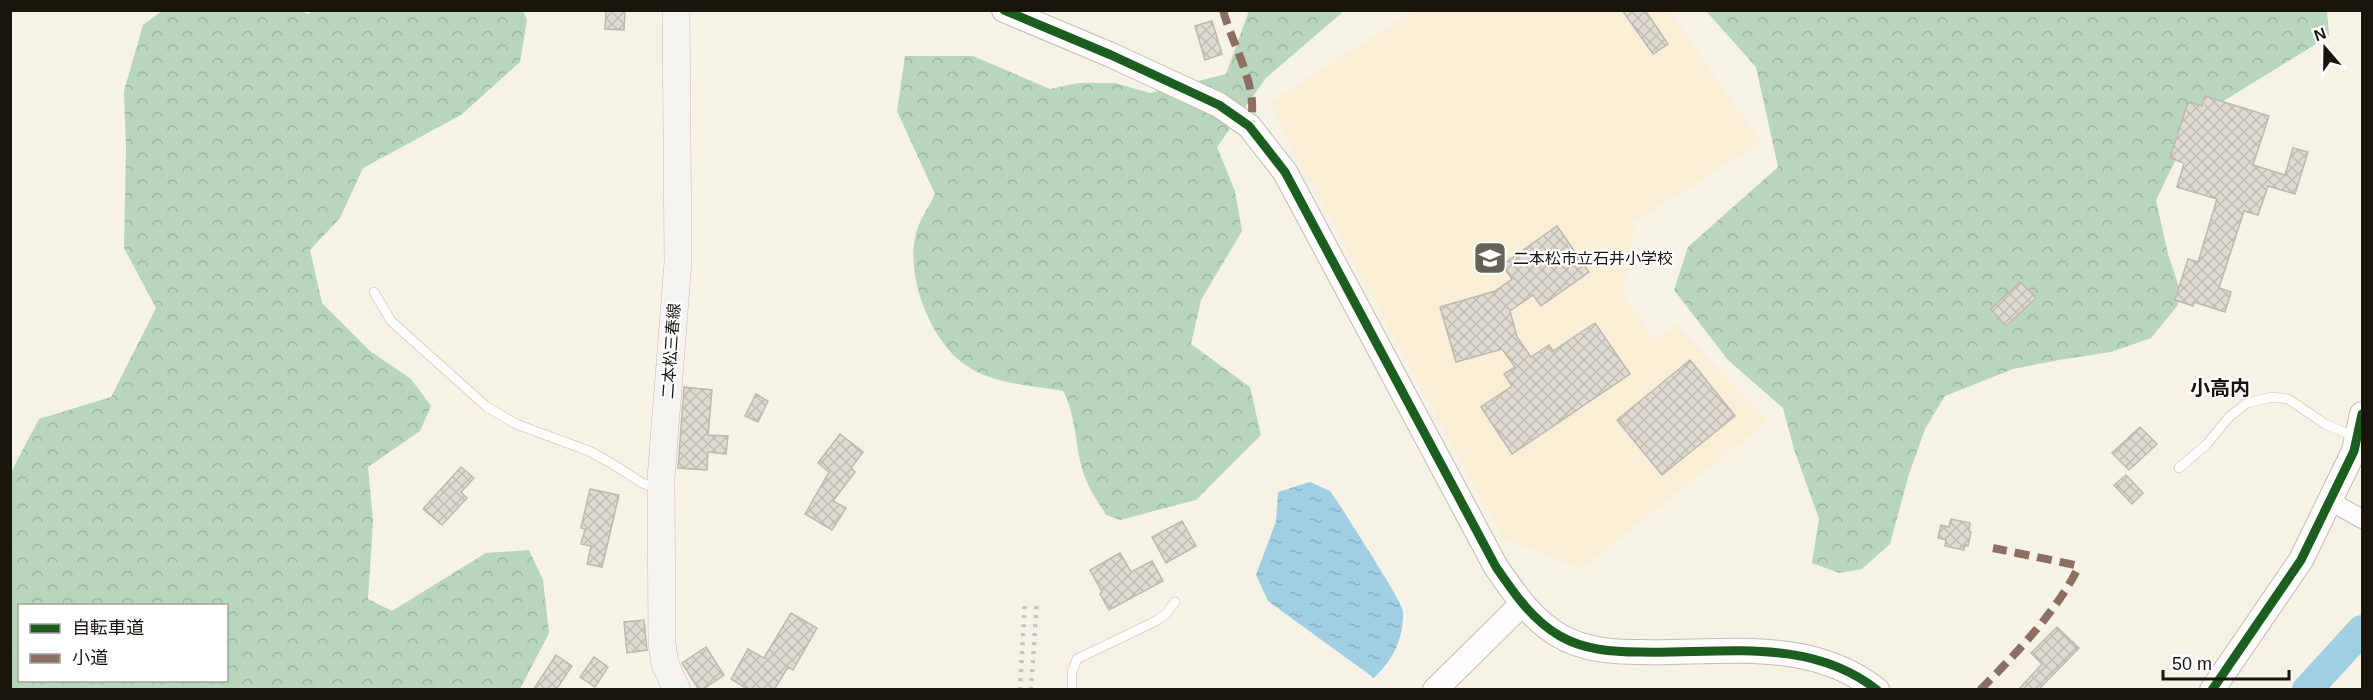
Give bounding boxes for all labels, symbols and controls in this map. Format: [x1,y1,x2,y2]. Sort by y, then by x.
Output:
north arrow [2295,18,2355,78]
text: N [2312,24,2328,44]
school or university icon: 二本松市立石井小学校 [1472,240,1508,276]
place label: 二本松市立石井小学校 [1513,250,1673,267]
street label: 二本松三春線 [659,303,683,399]
district label: 小高内 [2190,377,2250,399]
legend [18,604,228,682]
text: 自転車道 [72,618,144,638]
scale bar [2163,643,2289,681]
text: 小道 [72,648,108,668]
text: 50 m [2172,654,2212,674]

